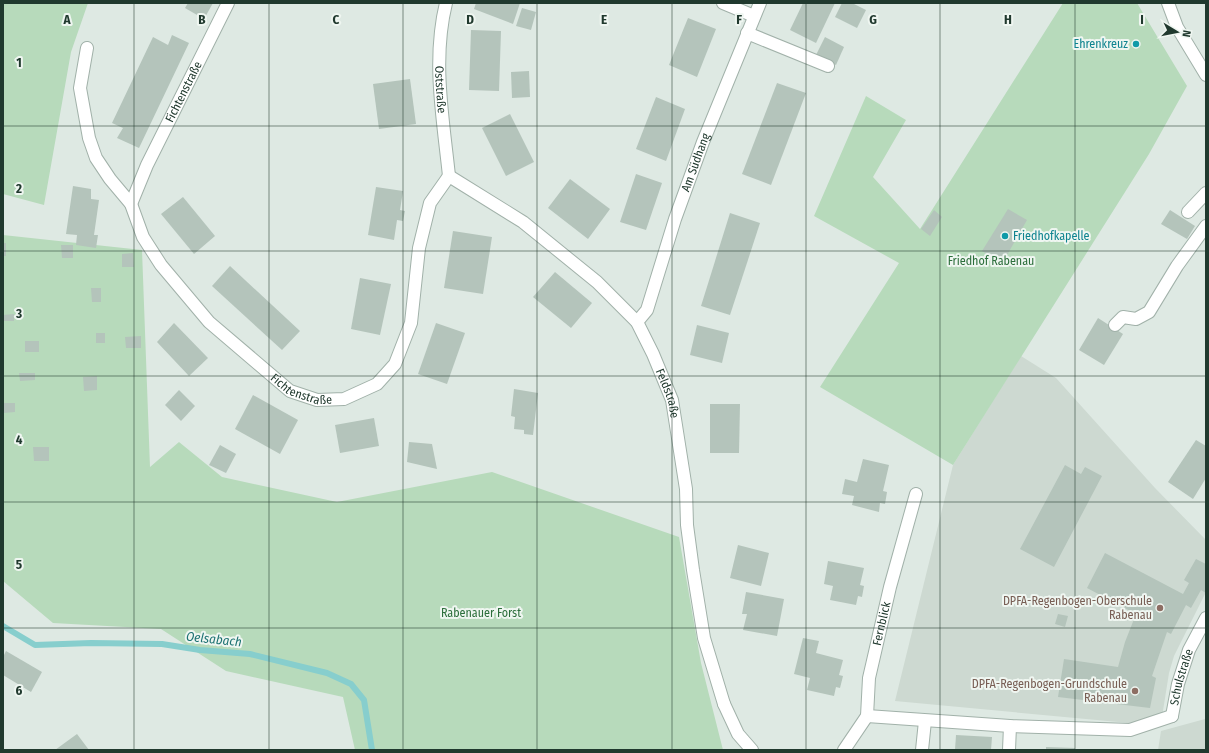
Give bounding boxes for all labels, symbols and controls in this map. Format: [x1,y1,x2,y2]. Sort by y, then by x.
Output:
text: A [62,12,71,27]
text: B [198,12,206,27]
text: C [333,12,340,27]
text: D [466,12,474,27]
text: E [601,12,607,27]
text: F [736,12,742,27]
text: G [869,12,877,27]
text: H [1004,12,1012,27]
text: I [1140,12,1144,27]
north arrow [1157,12,1197,52]
text: N [1179,29,1193,38]
place label: Ehrenkreuz [1074,37,1128,51]
marker: Ehrenkreuz [1131,39,1141,49]
text: 1 [16,55,22,70]
street label: Fichtenstraße [162,59,205,125]
street label: Oststraße [432,66,449,114]
street label: Am Südhang [679,131,713,194]
text: 2 [15,181,22,196]
place label: Friedhofkapelle [1013,229,1090,243]
marker: Friedhofkapelle [1000,231,1010,241]
park label: Friedhof Rabenau [948,254,1034,268]
text: 3 [15,306,22,321]
street label: Feldstraße [653,367,682,419]
street label: Fichtenstraße [268,371,332,408]
text: 4 [16,432,23,447]
text: 5 [16,557,22,572]
place label: DPFA-Regenbogen-Oberschule Rabenau [1003,594,1152,622]
street label: Fernblick [870,600,894,647]
marker: DPFA-Regenbogen-Oberschule Rabenau [1155,603,1165,613]
park label: Rabenauer Forst [441,606,521,620]
water label: Oelsabach [185,629,243,649]
street label: Schulstraße [1167,647,1196,706]
place label: DPFA-Regenbogen-Grundschule Rabenau [972,677,1127,705]
text: 6 [16,683,23,698]
marker: DPFA-Regenbogen-Grundschule Rabenau [1130,686,1140,696]

